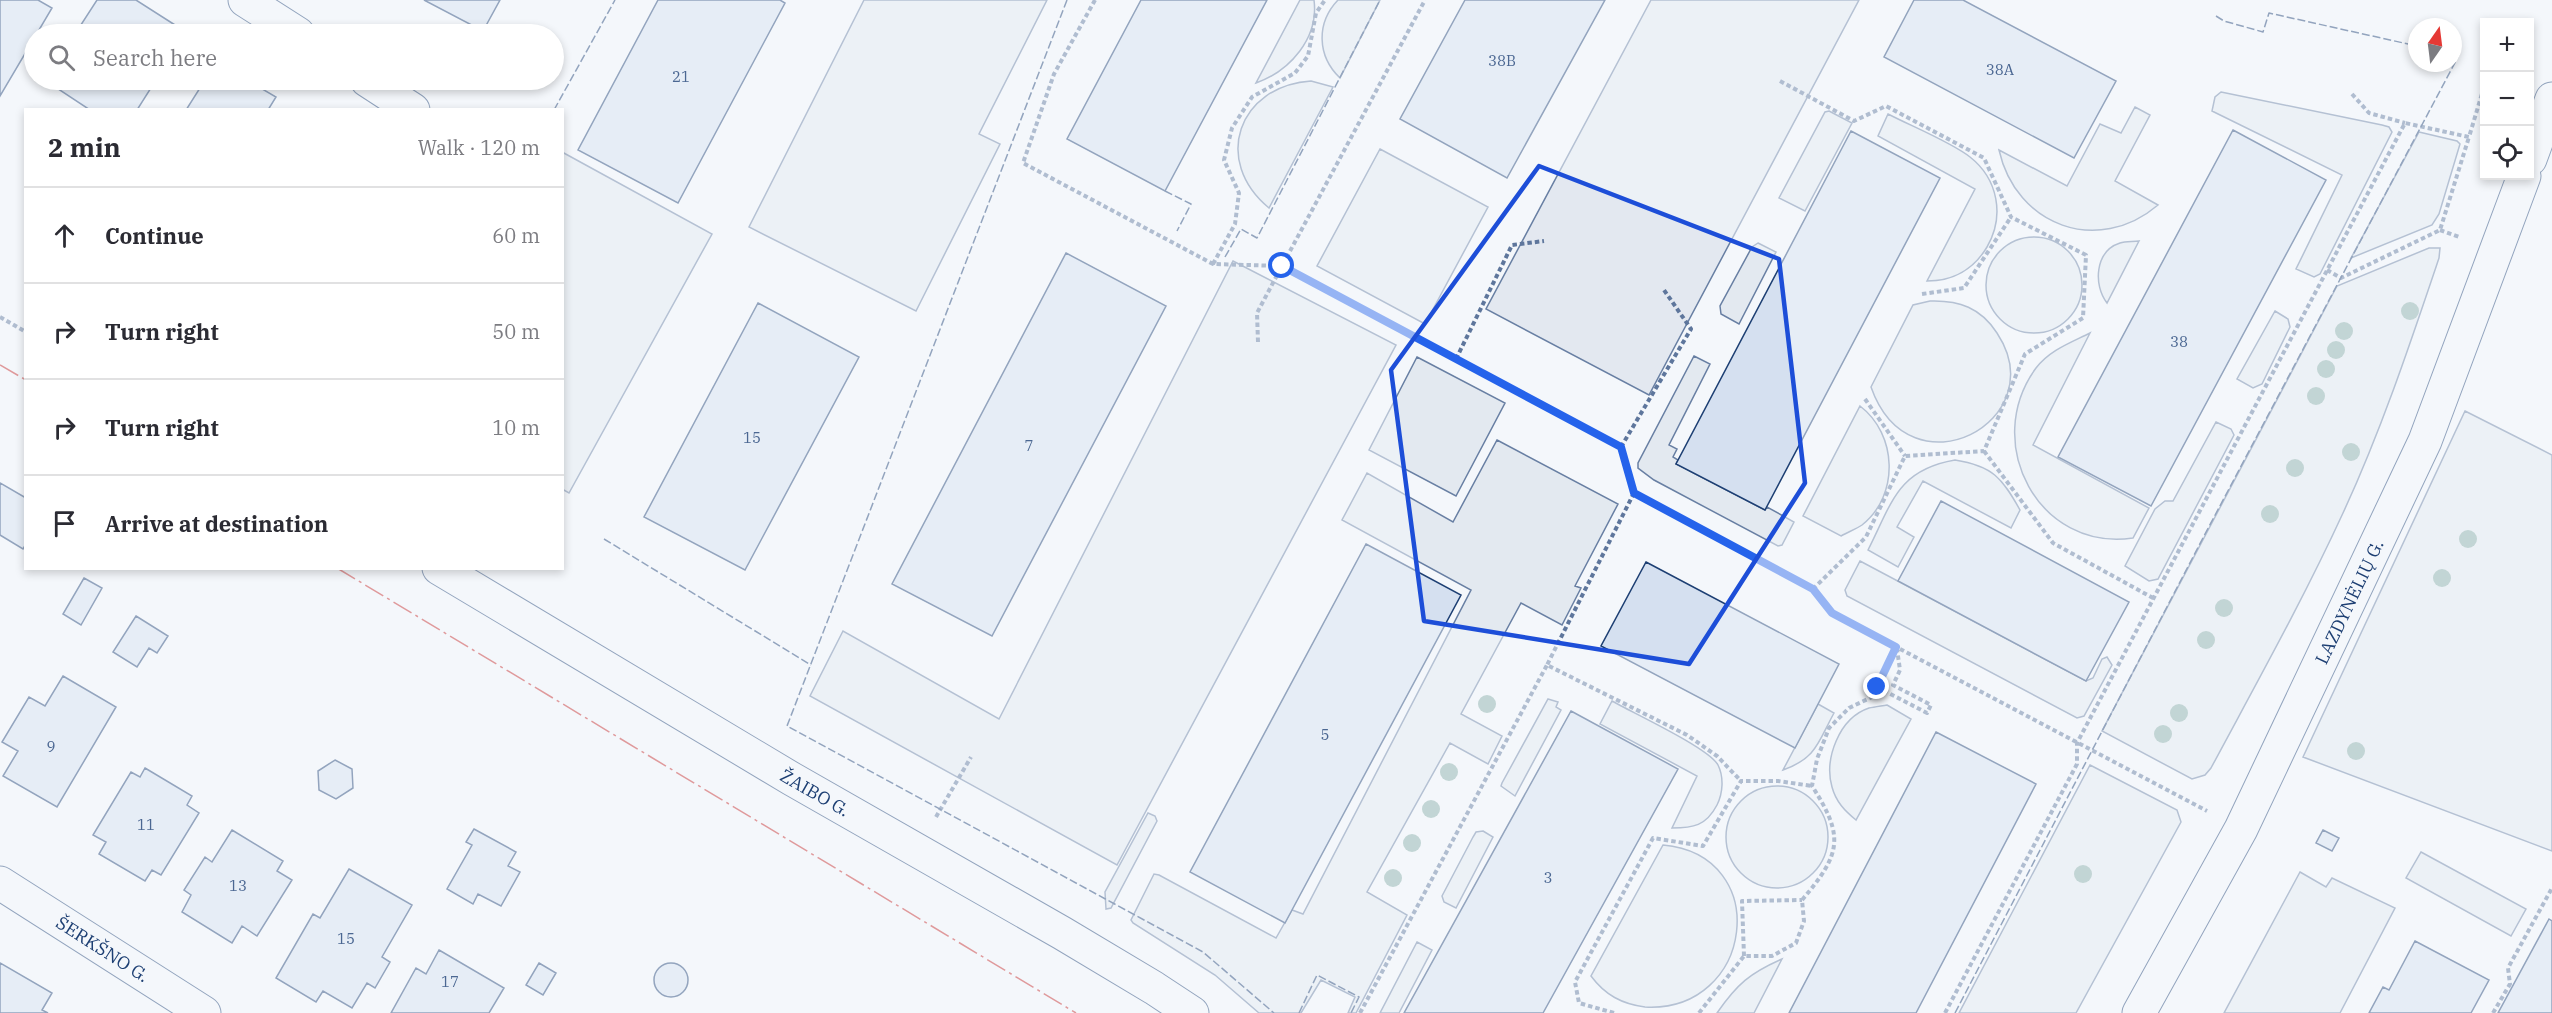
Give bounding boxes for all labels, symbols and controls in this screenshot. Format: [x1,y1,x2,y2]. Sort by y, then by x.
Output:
north arrow [2408,18,2462,72]
map controls [2480,18,2534,180]
button: + [2480,18,2534,72]
search box [24,24,564,90]
icon: search [45,41,78,74]
text: Search here [93,43,217,72]
house number: 38B [1488,51,1516,70]
house number: 38A [1986,60,2015,79]
house number: 21 [672,67,690,86]
button: − [2480,72,2534,126]
button: locate [2480,126,2534,180]
text: 2 min [48,130,121,164]
text: Walk · 120 m [418,134,540,161]
icon: ahead [48,219,81,252]
text: Continue [105,221,204,250]
text: 60 m [492,222,540,249]
route start [1268,252,1294,278]
icon: right [48,315,81,348]
text: Turn right [105,317,219,346]
text: 50 m [492,318,540,345]
house number: 38 [2170,332,2188,351]
icon: right [48,411,81,444]
text: Turn right [105,413,219,442]
text: 10 m [492,414,540,441]
house number: 15 [743,428,761,447]
house number: 7 [1024,436,1034,455]
icon: arrive [48,507,81,540]
text: Arrive at destination [105,509,328,538]
street label: LAZDYNĖLIŲ G. [2309,536,2388,668]
route end [1863,673,1889,699]
house number: 5 [1320,725,1330,744]
house number: 9 [46,737,56,756]
street label: ŽAIBO G. [776,763,854,821]
house number: 11 [137,815,155,834]
house number: 3 [1543,868,1553,887]
house number: 13 [229,876,247,895]
street label: ŠERKŠNO G. [52,910,154,987]
house number: 15 [337,929,355,948]
house number: 17 [441,972,459,991]

